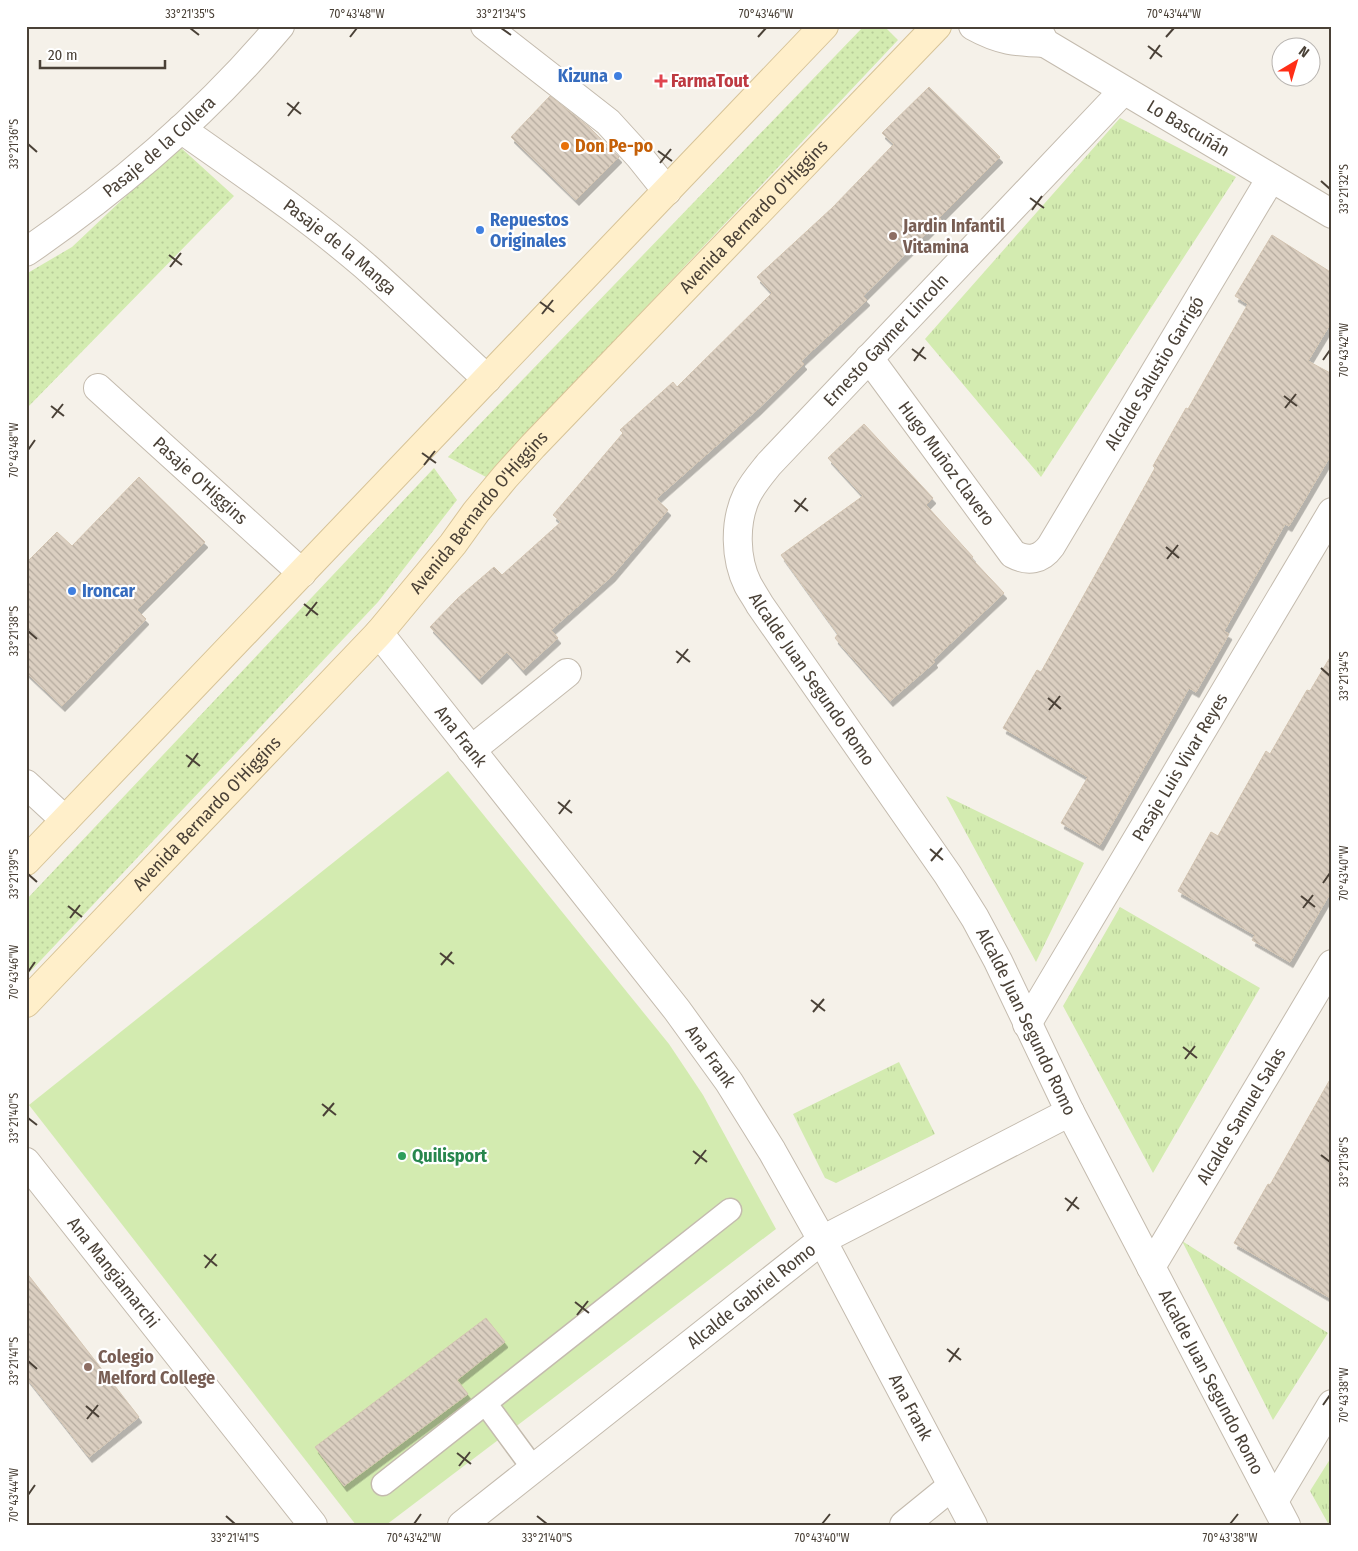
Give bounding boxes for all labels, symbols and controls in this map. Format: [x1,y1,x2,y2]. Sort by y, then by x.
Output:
text: 33°21'35"S [165,7,215,21]
text: 70°43'48"W [330,7,384,21]
text: 33°21'34"S [476,7,526,21]
text: 70°43'46"W [739,7,793,21]
text: 70°43'44"W [1147,7,1201,21]
scale bar [40,38,165,70]
north arrow [1270,38,1320,88]
text: N [1295,43,1312,61]
text: 20 m [48,46,78,64]
place label: Kizuna [558,65,608,87]
marker: Kizuna [612,70,624,82]
place label: FarmaTout [671,70,750,92]
marker: FarmaTout [655,75,667,87]
street label: Pasaje de la Collera [99,91,220,202]
street label: Lo Bascuñán [1143,95,1234,161]
text: 33°21'36"S [7,119,21,169]
place label: Don Pe-po [575,135,653,157]
street label: Avenida Bernardo O'Higgins [675,135,833,298]
marker: Don Pe-po [559,140,571,152]
text: 33°21'32"S [1337,164,1351,214]
street label: Pasaje de la Manga [279,194,401,300]
place label: Repuestos Originales [490,209,569,252]
place label: Jardin Infantil Vitamina [902,215,1005,258]
marker: Repuestos Originales [474,224,486,236]
marker: Jardin Infantil Vitamina [887,230,899,242]
street label: Ernesto Gaymer Lincoln [819,269,953,411]
street label: Alcalde Salustio Garrigó [1100,292,1209,454]
text: 70°43'42"W [1337,323,1351,377]
street label: Hugo Muñoz Clavero [894,397,1000,530]
text: 70°43'48"W [7,423,21,477]
street label: Avenida Bernardo O'Higgins [405,426,553,598]
street label: Pasaje O'Higgins [148,432,252,529]
place label: Ironcar [82,580,136,602]
marker: Ironcar [66,585,78,597]
street label: Alcalde Juan Segundo Romo [744,589,879,770]
text: 33°21'38"S [7,606,21,656]
text: 33°21'34"S [1337,651,1351,701]
street label: Pasaje Luis Vivar Reyes [1127,689,1233,845]
street label: Ana Frank [430,702,492,772]
street label: Avenida Bernardo O'Higgins [128,732,286,895]
text: 70°43'40"W [1337,845,1351,901]
text: 33°21'39"S [7,849,21,899]
street label: Alcalde Juan Segundo Romo [971,924,1081,1119]
text: 70°43'46"W [7,945,21,999]
street label: Ana Frank [681,1021,741,1092]
street label: Alcalde Samuel Salas [1192,1043,1291,1188]
text: 33°21'40"S [7,1093,21,1143]
text: 33°21'36"S [1337,1137,1351,1187]
place label: Quilisport [412,1145,488,1167]
marker: Quilisport [396,1150,408,1162]
street label: Ana Mangiamarchi [63,1213,164,1332]
street label: Alcalde Gabriel Romo [683,1238,820,1353]
street label: Alcalde Juan Segundo Romo [1154,1286,1269,1478]
text: 33°21'41"S [7,1337,21,1385]
place label: Colegio Melford College [98,1346,215,1389]
marker: Colegio Melford College [82,1361,94,1373]
text: 70°43'38"W [1337,1368,1351,1422]
street label: Ana Frank [884,1370,937,1445]
text: 70°43'44"W [7,1468,21,1522]
text: 33°21'41"S [211,1531,259,1545]
text: 70°43'42"W [387,1531,441,1545]
text: 33°21'40"S [522,1531,572,1545]
text: 70°43'40"W [794,1531,850,1545]
text: 70°43'38"W [1203,1531,1257,1545]

